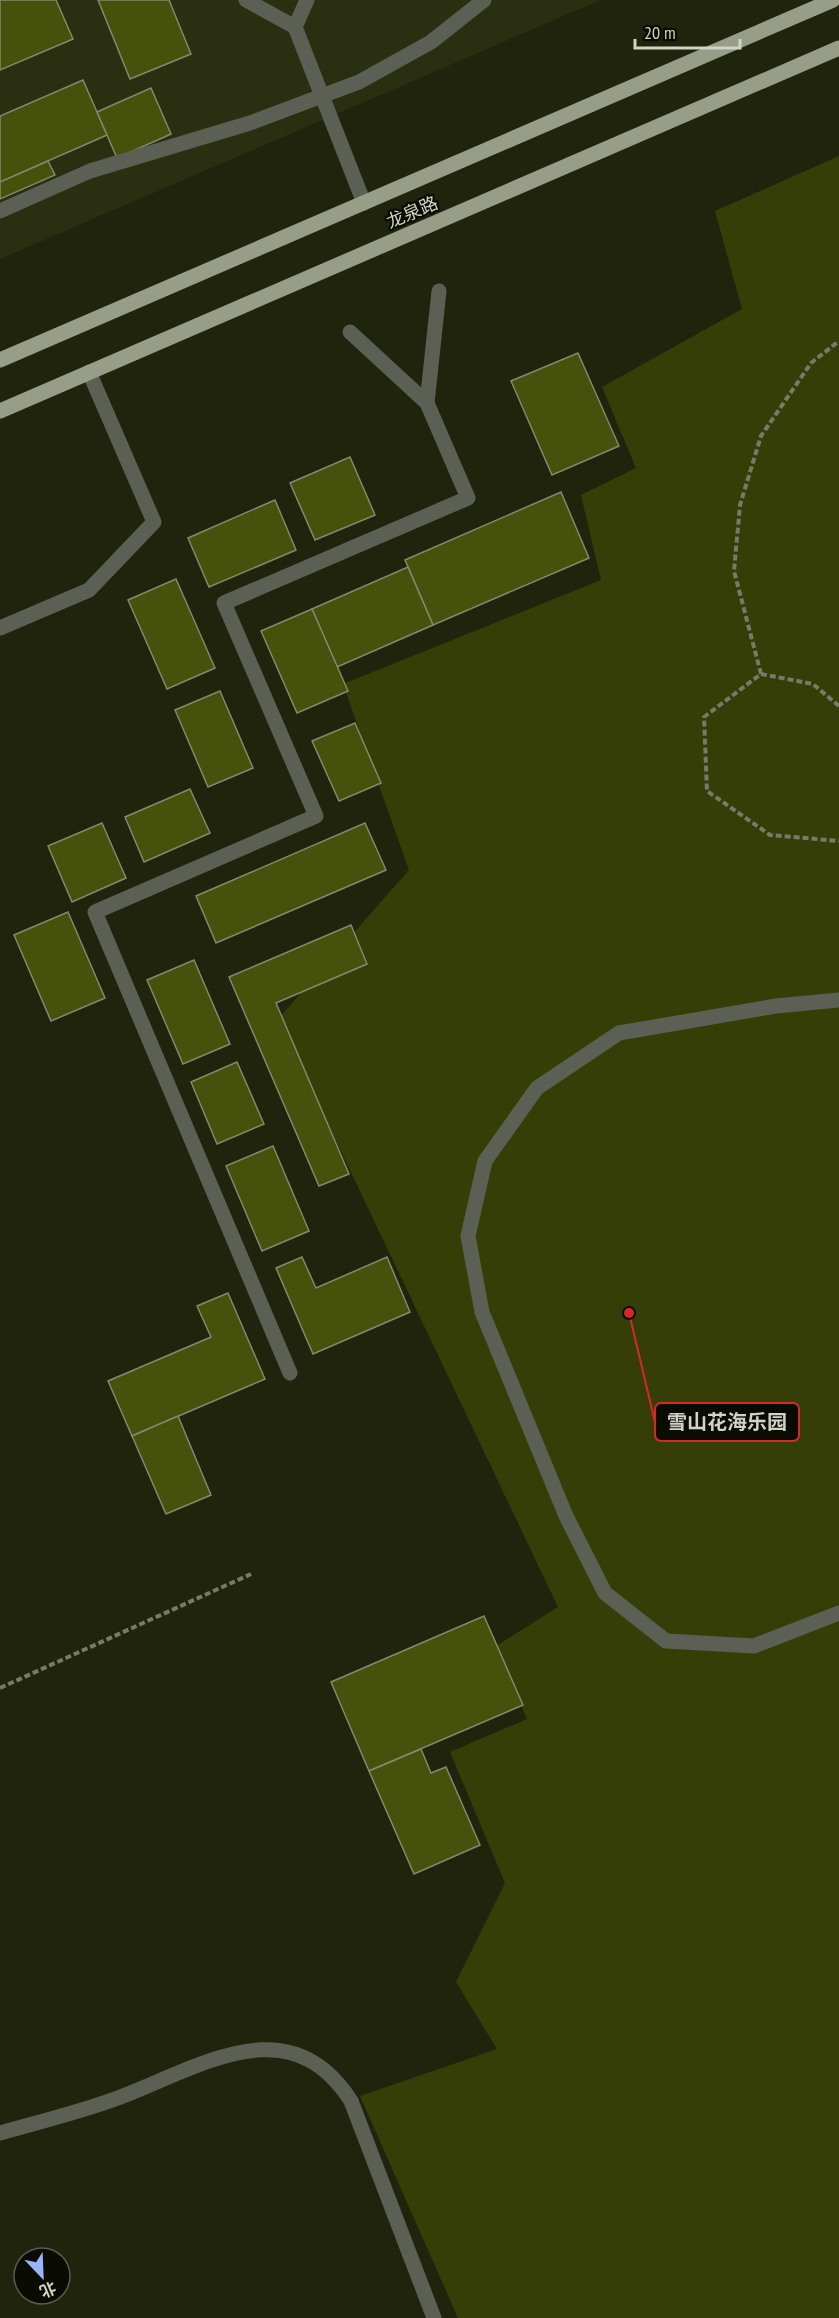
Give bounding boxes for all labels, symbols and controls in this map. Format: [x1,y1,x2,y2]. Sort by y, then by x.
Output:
scale bar [635,12,740,50]
text: 20 m [644,21,676,44]
street label: 龙泉路 [383,191,441,233]
callout: 雪山花海乐园 [655,1403,799,1441]
text: 雪山花海乐园 [667,1409,787,1435]
north arrow [12,2246,72,2306]
text: 北 [37,2277,59,2302]

